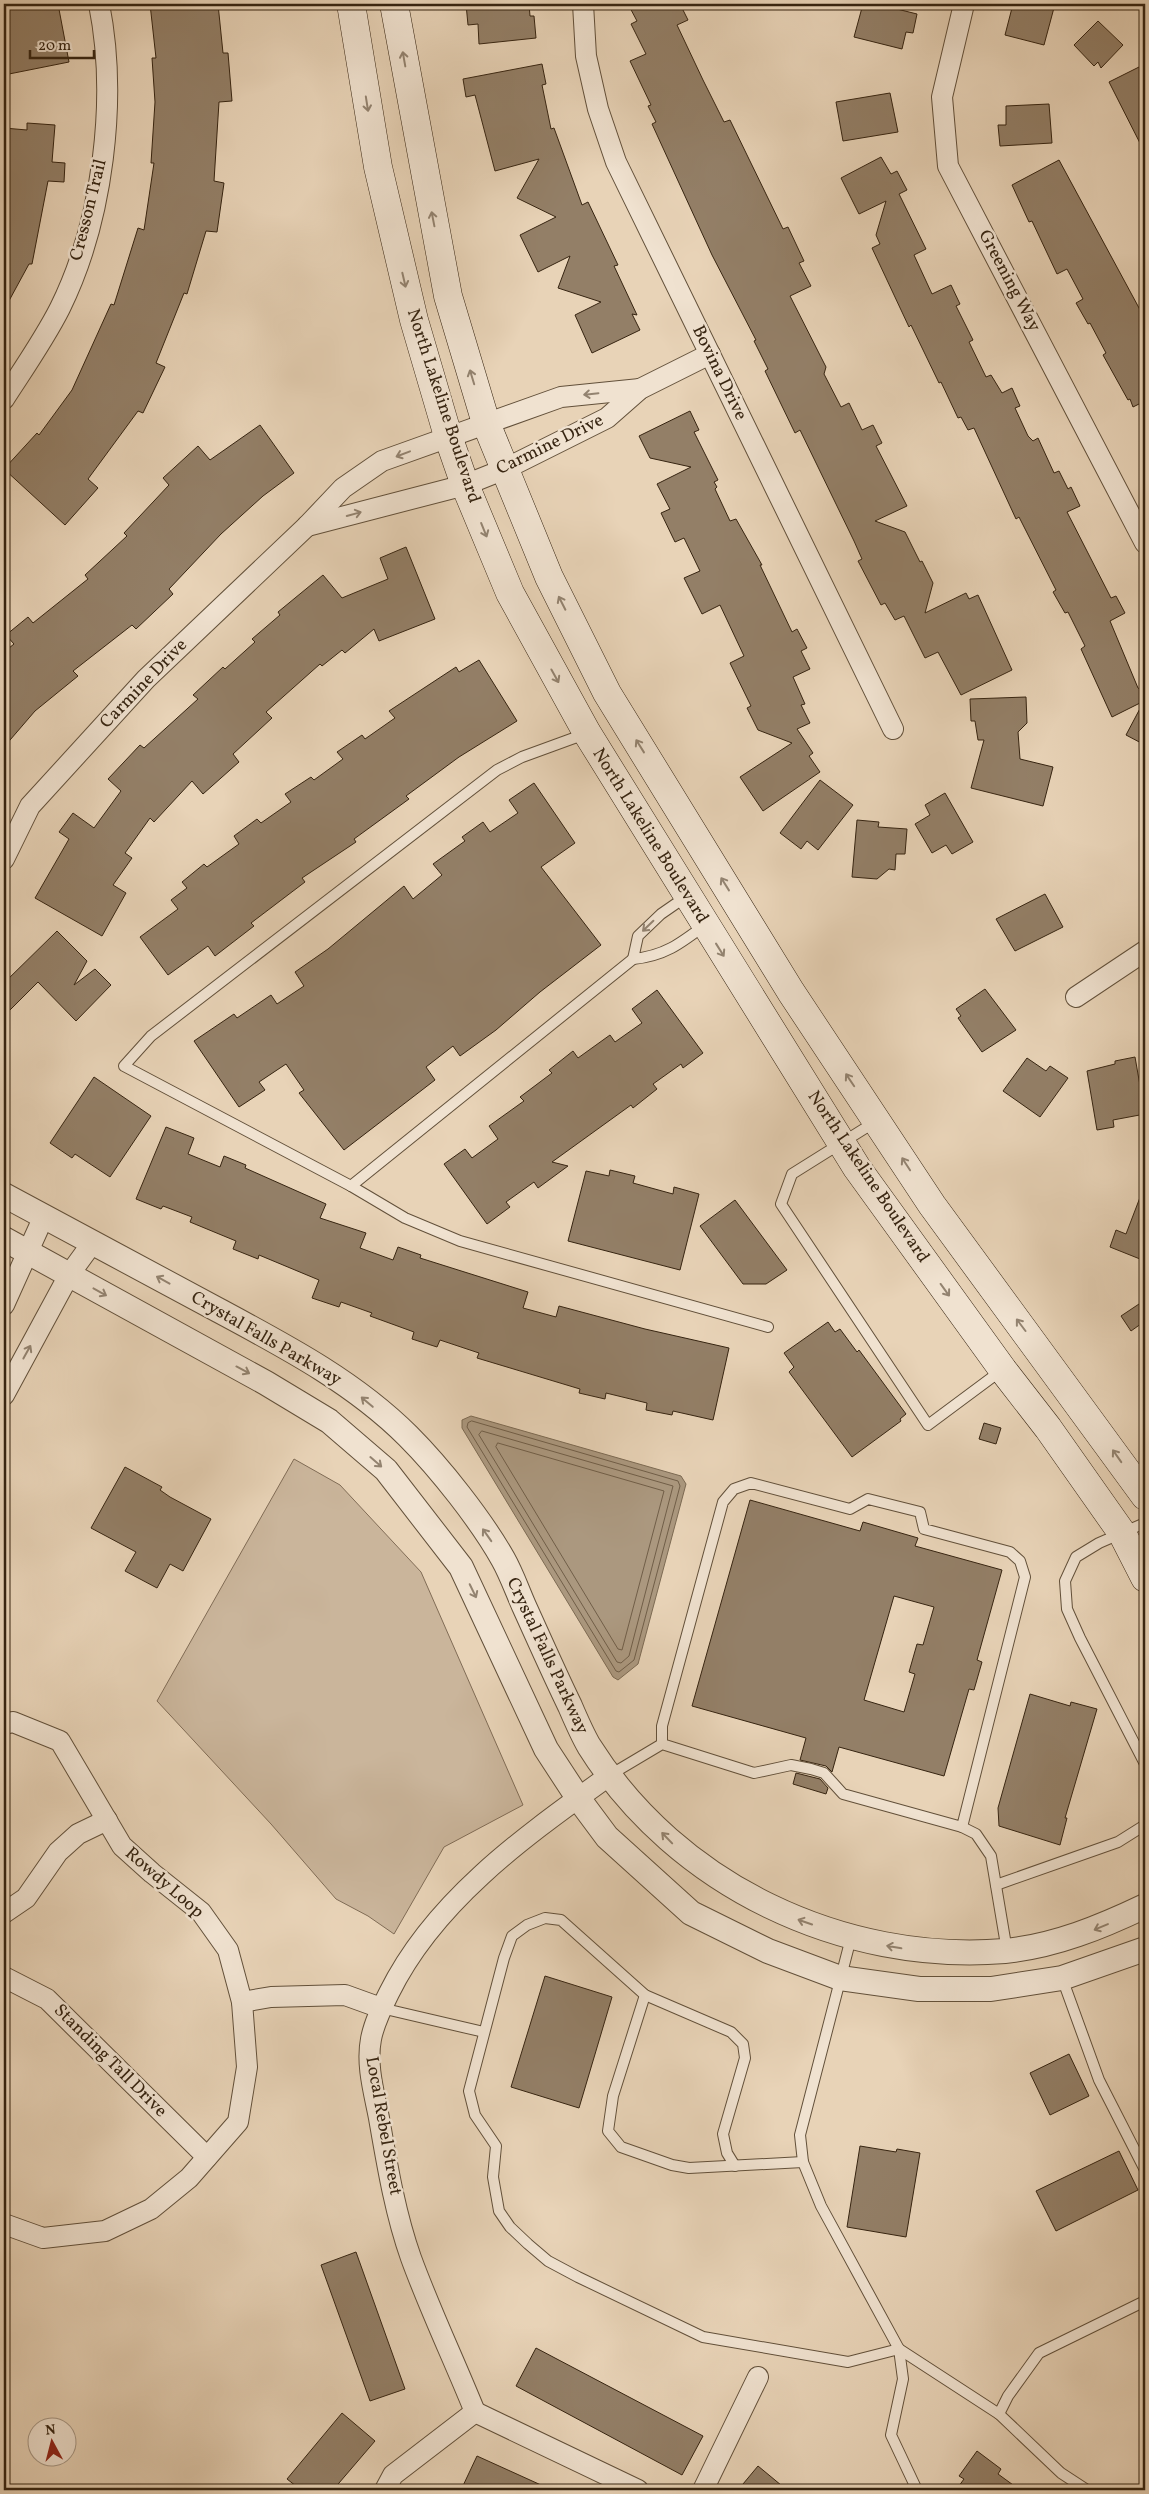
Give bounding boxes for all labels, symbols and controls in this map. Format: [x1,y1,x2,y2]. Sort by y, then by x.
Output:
scale bar [30,28,94,60]
text: 20 m [38,36,71,57]
one-way arrow [398,52,408,68]
one-way arrow [363,95,373,111]
street label: Cresson Trail [64,157,114,263]
one-way arrow [427,212,437,228]
street label: Greening Way [972,226,1046,336]
one-way arrow [400,271,409,287]
street label: North Lakeline Boulevard [400,306,486,506]
street label: Bovina Drive [685,321,753,425]
one-way arrow [467,369,477,385]
one-way arrow [584,389,600,399]
street label: Carmine Drive [492,408,608,482]
one-way arrow [395,450,410,459]
one-way arrow [345,509,361,518]
one-way arrow [480,522,489,537]
one-way arrow [557,596,566,611]
street label: Carmine Drive [95,633,193,735]
one-way arrow [551,668,560,683]
one-way arrow [634,739,644,753]
street label: North Lakeline Boulevard [586,743,714,929]
one-way arrow [719,878,729,892]
one-way arrow [642,920,655,932]
one-way arrow [716,942,726,956]
one-way arrow [845,1073,855,1087]
street label: North Lakeline Boulevard [801,1086,935,1268]
one-way arrow [900,1157,911,1171]
one-way arrow [156,1275,171,1284]
one-way arrow [940,1283,950,1297]
street label: Crystal Falls Parkway [186,1286,346,1392]
one-way arrow [92,1288,107,1298]
one-way arrow [1016,1318,1026,1332]
one-way arrow [23,1345,32,1360]
one-way arrow [235,1366,250,1375]
one-way arrow [361,1396,374,1407]
one-way arrow [1112,1449,1122,1463]
one-way arrow [370,1456,383,1467]
one-way arrow [482,1529,492,1543]
street label: Crystal Falls Parkway [500,1574,594,1739]
one-way arrow [468,1584,478,1599]
one-way arrow [661,1831,673,1844]
street label: Rowdy Loop [119,1842,209,1924]
one-way arrow [797,1916,813,1926]
one-way arrow [1094,1922,1109,1932]
one-way arrow [886,1941,902,1951]
street label: Standing Tall Drive [48,1999,172,2123]
street label: Local Rebel Street [358,2055,408,2197]
north arrow [28,2416,78,2466]
text: N [44,2421,57,2441]

